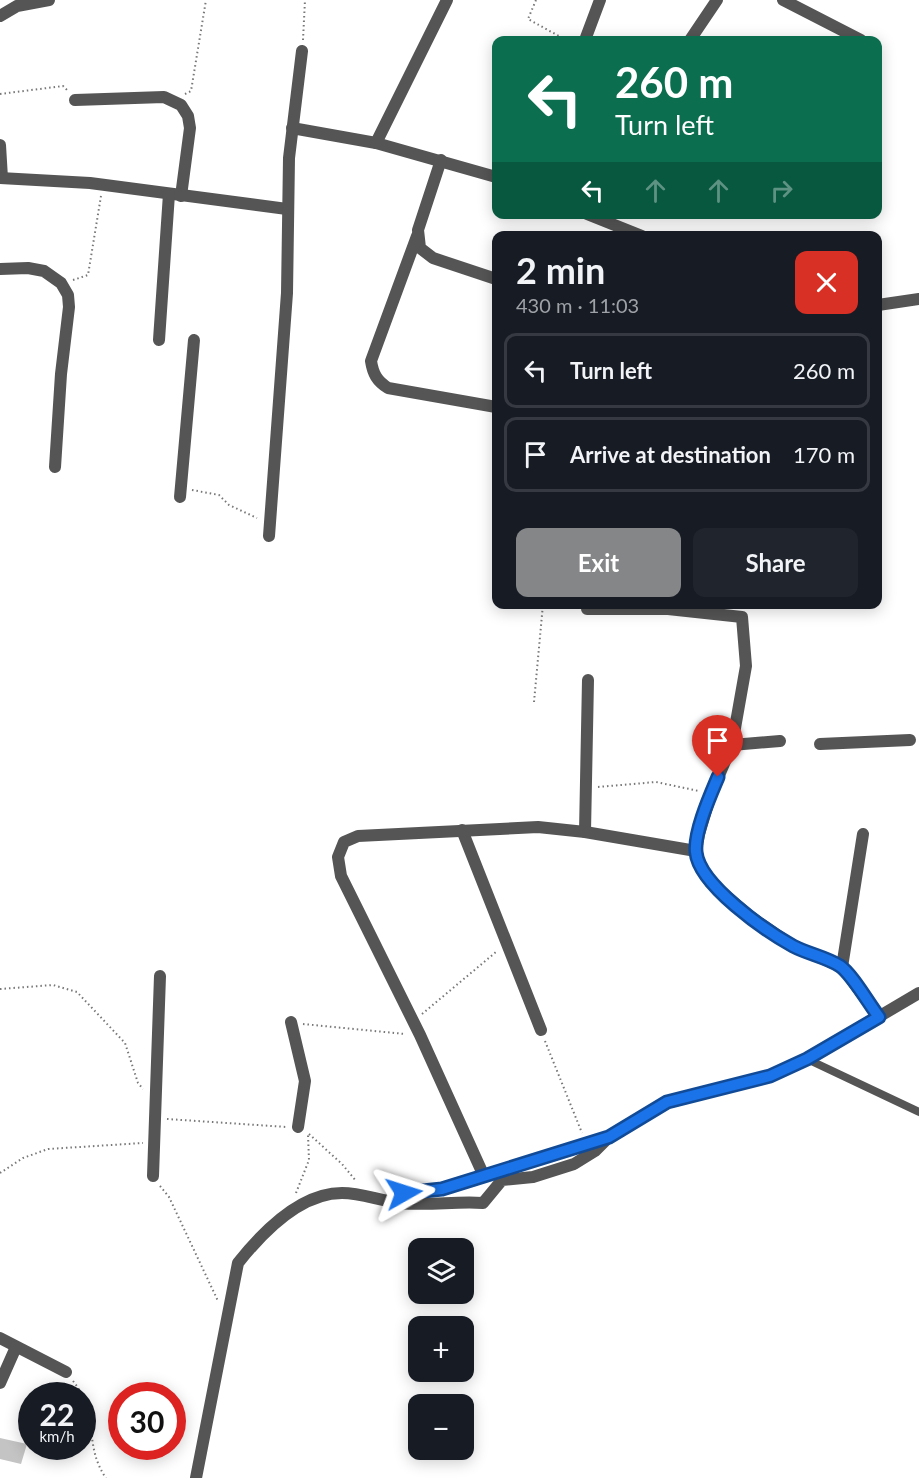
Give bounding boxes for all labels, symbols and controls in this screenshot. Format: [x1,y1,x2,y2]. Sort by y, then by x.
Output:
text: 260 m [615,57,733,107]
icon: left [516,60,594,138]
text: Turn left [615,108,714,141]
icon: left [576,174,609,207]
icon: ahead [639,174,672,207]
icon: ahead [702,174,735,207]
icon: right [765,174,798,207]
text: 2 min [516,248,605,292]
button: close [795,251,858,314]
text: 430 m · 11:03 [516,293,639,317]
icon: left [519,354,552,387]
text: Turn left [570,357,652,384]
text: 260 m [793,357,855,384]
icon: arrive [519,438,552,471]
text: Arrive at destination [570,441,771,468]
text: 170 m [793,441,855,468]
button: Exit [516,528,681,597]
button: Share [693,528,858,597]
pin [692,715,743,777]
icon: arrive [701,724,734,757]
position arrow [372,1161,436,1225]
map controls [408,1238,474,1460]
button: layers [408,1238,474,1304]
button: + [408,1316,474,1382]
speed limit sign: 30 [108,1382,186,1460]
button: − [408,1394,474,1460]
text: 22 [40,1396,74,1432]
text: km/h [39,1427,75,1445]

